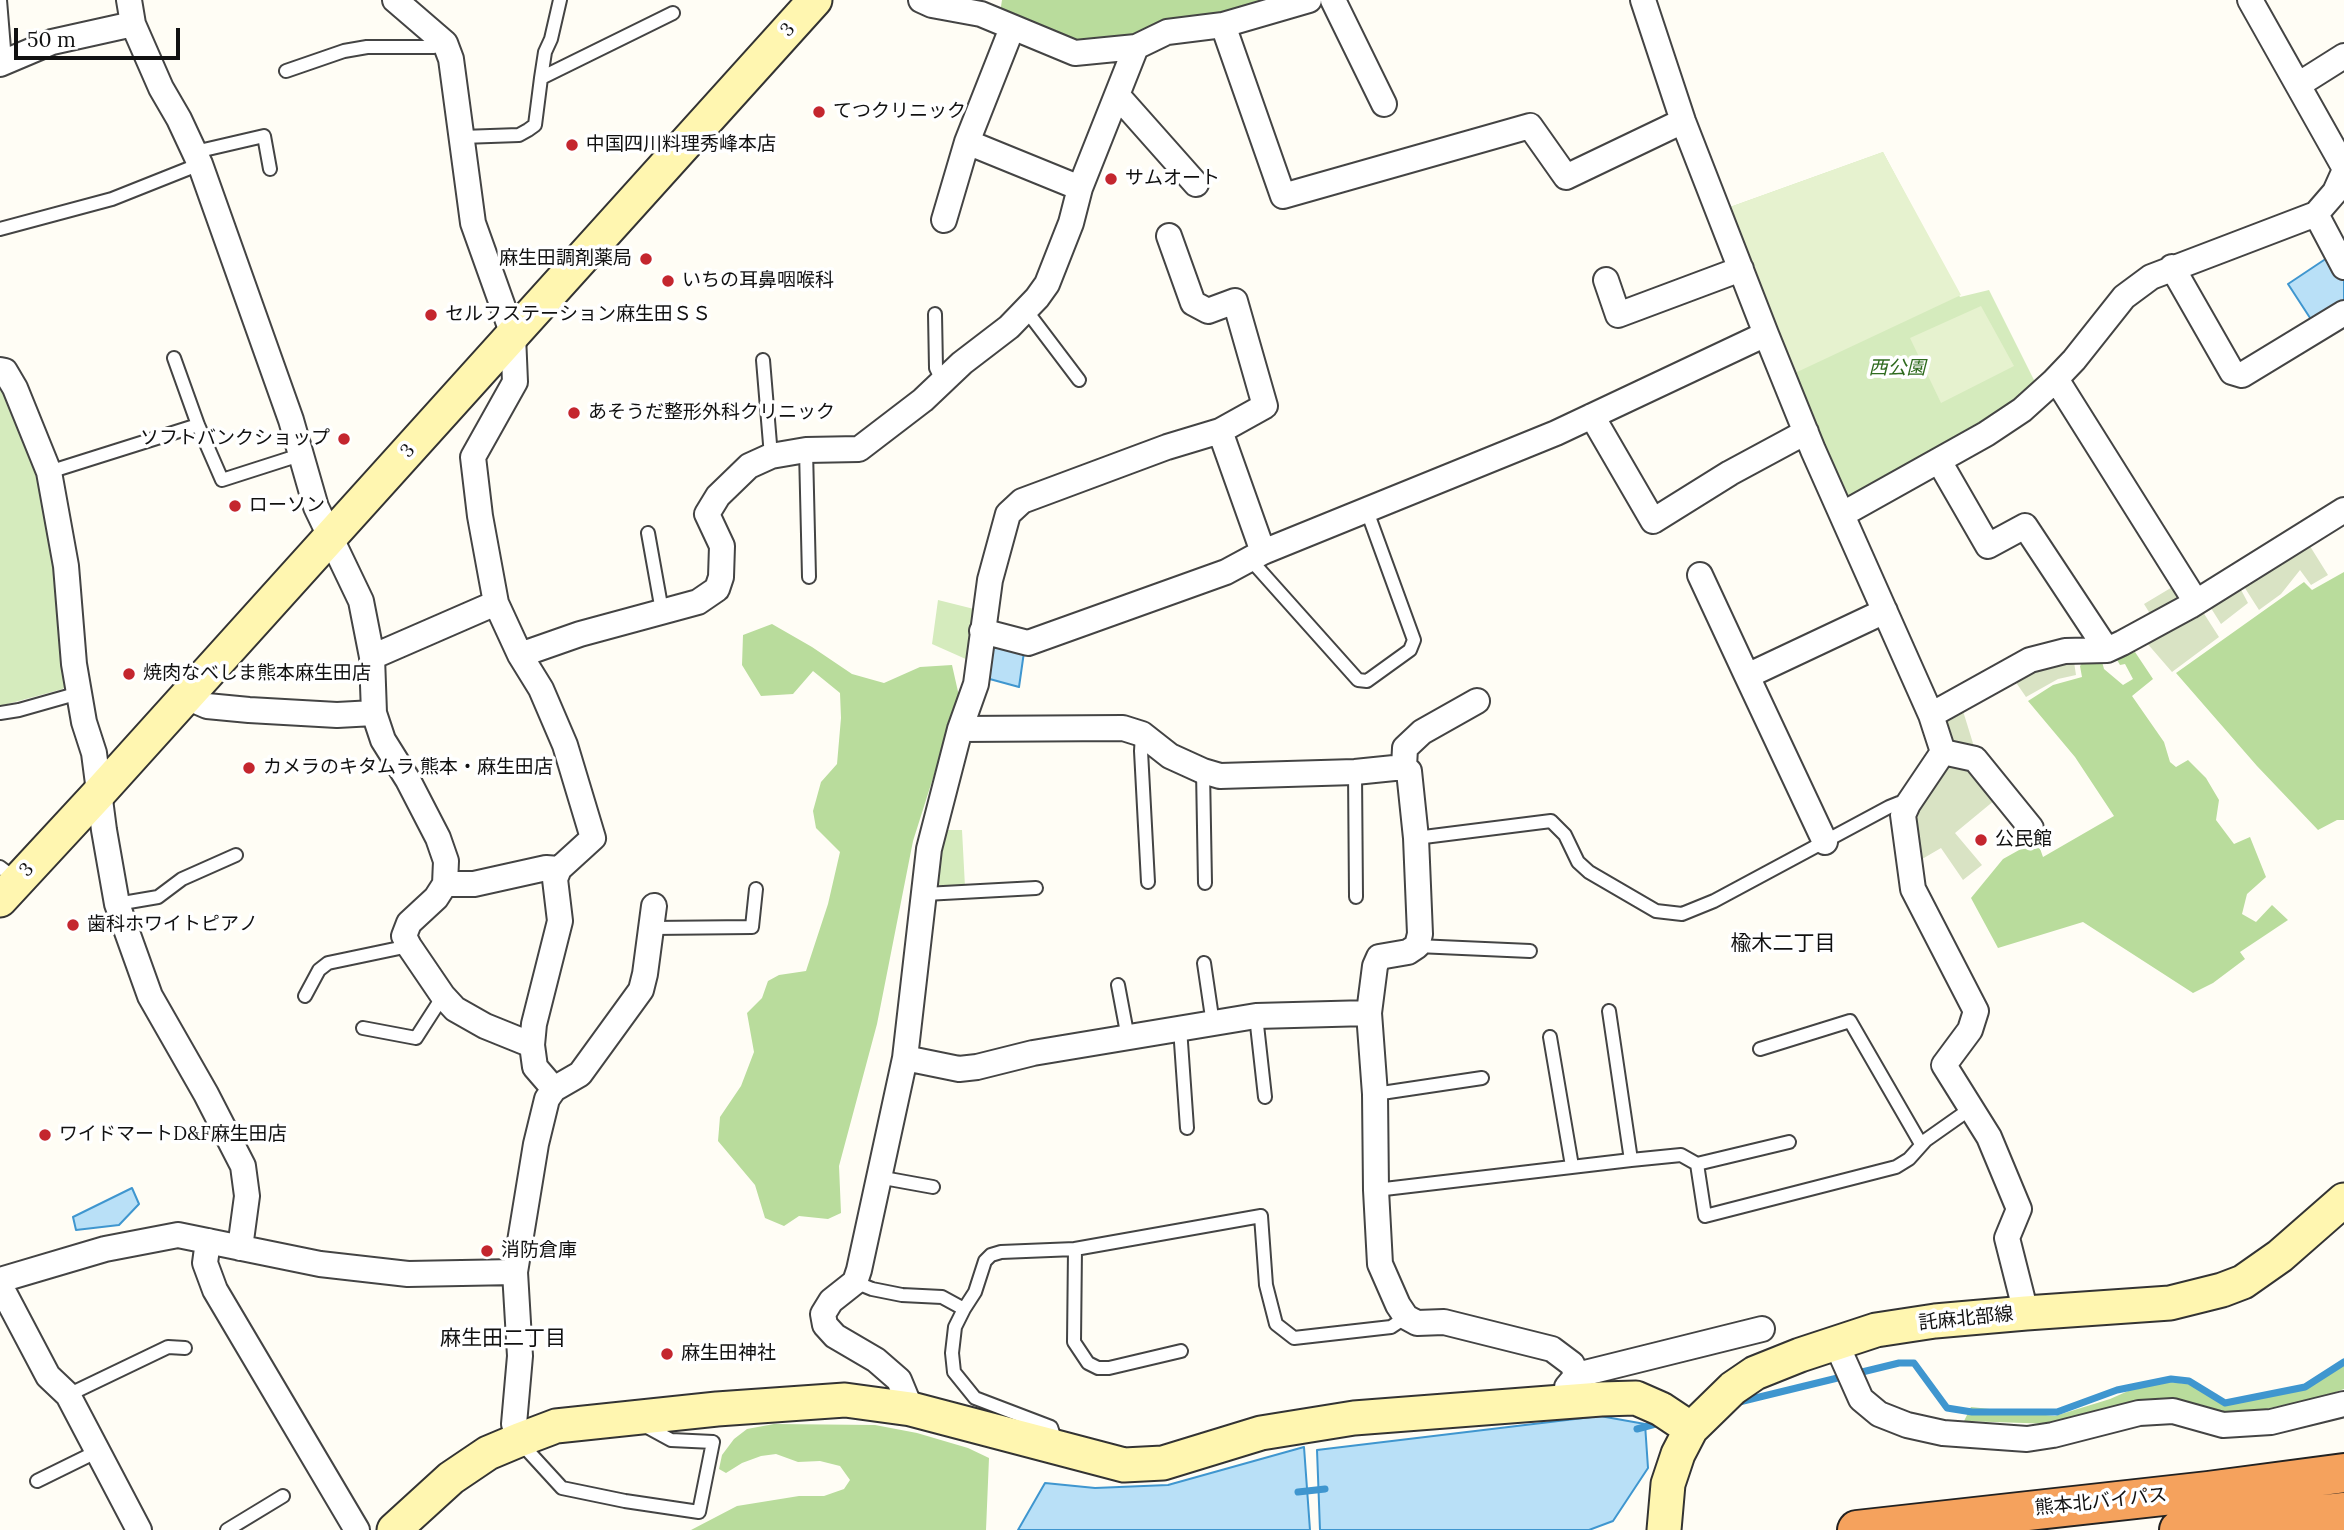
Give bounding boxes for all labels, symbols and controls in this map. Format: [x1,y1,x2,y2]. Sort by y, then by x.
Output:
scale bar [18,14,184,58]
street label: 3 [776,18,800,42]
text: 50 m [27,26,76,53]
place label: てつクリニック [833,101,966,123]
marker: てつクリニック [811,104,827,120]
place label: 中国四川料理秀峰本店 [586,134,776,156]
marker: 中国四川料理秀峰本店 [564,137,580,153]
place label: サムオート [1125,168,1220,190]
marker: サムオート [1103,171,1119,187]
place label: 麻生田調剤薬局 [499,248,632,270]
marker: 麻生田調剤薬局 [638,251,654,267]
place label: いちの耳鼻咽喉科 [682,270,834,292]
marker: いちの耳鼻咽喉科 [660,273,676,289]
place label: セルフステーション麻生田ＳＳ [445,304,711,326]
marker: セルフステーション麻生田ＳＳ [423,307,439,323]
park label: 西公園 [1869,358,1925,380]
place label: あそうだ整形外科クリニック [588,402,835,424]
marker: あそうだ整形外科クリニック [566,405,582,421]
place label: ソフトバンクショップ [140,428,330,450]
marker: ソフトバンクショップ [336,431,352,447]
street label: 3 [396,439,420,463]
place label: ローソン [249,495,325,517]
marker: ローソン [227,498,243,514]
place label: 焼肉なべしま熊本麻生田店 [143,663,371,685]
marker: 焼肉なべしま熊本麻生田店 [121,666,137,682]
place label: カメラのキタムラ 熊本・麻生田店 [263,757,553,779]
marker: カメラのキタムラ 熊本・麻生田店 [241,760,257,776]
place label: 公民館 [1995,829,2052,851]
marker: 公民館 [1973,832,1989,848]
street label: 3 [15,858,39,882]
place label: 歯科ホワイトピアノ [87,914,258,936]
marker: 歯科ホワイトピアノ [65,917,81,933]
district label: 楡木二丁目 [1731,931,1835,957]
place label: ワイドマートD&F麻生田店 [59,1124,287,1146]
marker: ワイドマートD&F麻生田店 [37,1127,53,1143]
place label: 消防倉庫 [501,1240,577,1262]
marker: 消防倉庫 [479,1243,495,1259]
street label: 託麻北部線 [1918,1303,2014,1335]
district label: 麻生田二丁目 [440,1326,566,1352]
place label: 麻生田神社 [681,1343,776,1365]
marker: 麻生田神社 [659,1346,675,1362]
street label: 熊本北バイパス [2034,1484,2168,1520]

